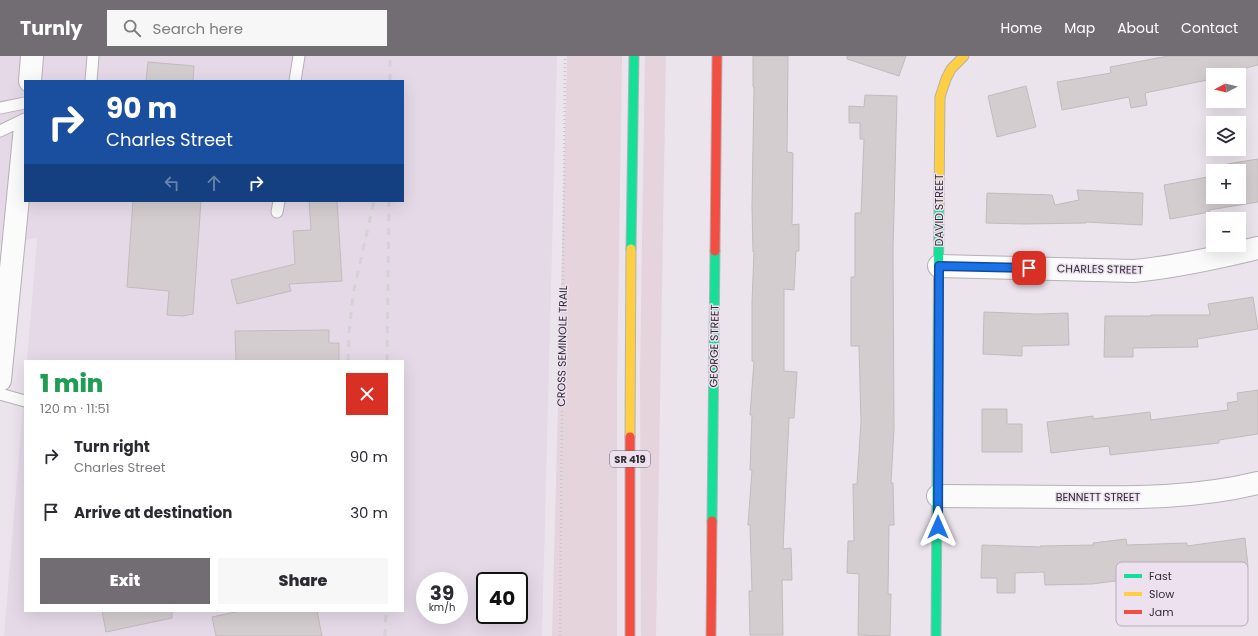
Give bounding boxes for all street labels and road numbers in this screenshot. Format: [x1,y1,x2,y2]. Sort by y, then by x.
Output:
street label: DAVID STREET [931,174,947,246]
street label: CHARLES STREET [1057,260,1143,278]
street label: CROSS SEMINOLE TRAIL [553,285,571,407]
street label: GEORGE STREET [705,304,723,388]
road number: SR 419 [610,451,650,467]
street label: BENNETT STREET [1056,489,1140,505]

